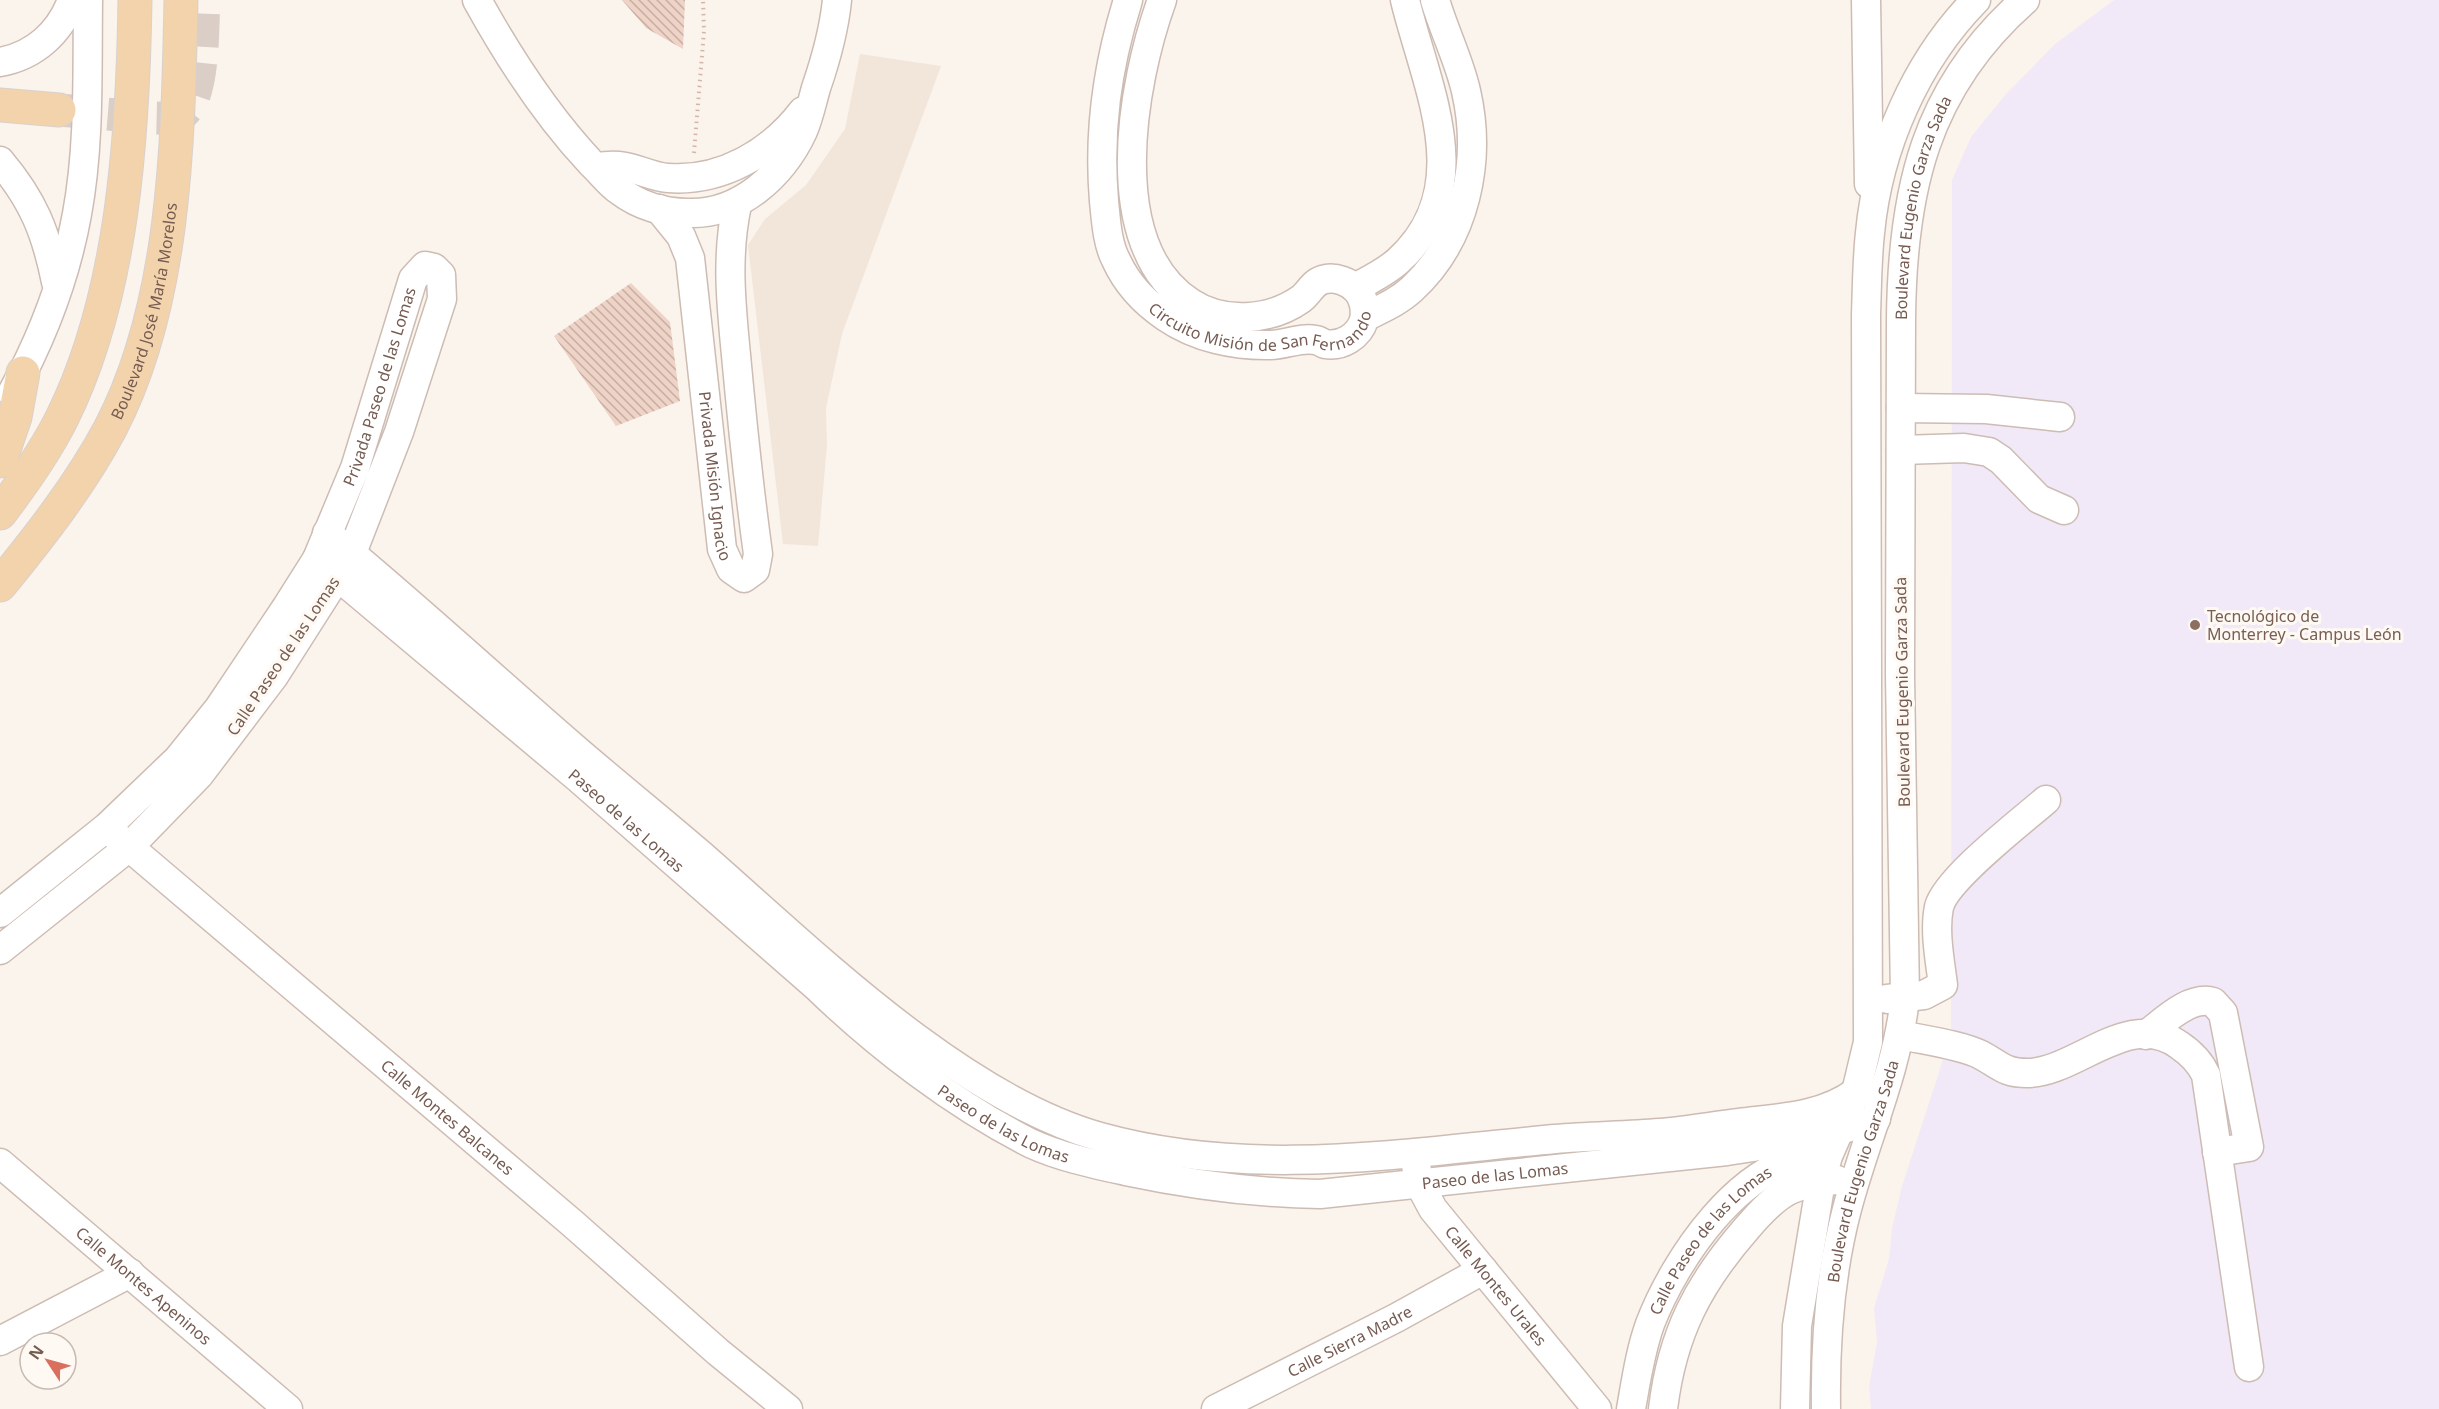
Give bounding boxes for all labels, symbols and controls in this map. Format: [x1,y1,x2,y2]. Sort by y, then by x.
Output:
street label: Boulevard Eugenio Garza Sada [1890,92,1957,320]
street label: Boulevard José María Morelos [105,202,182,423]
street label: Privada Paseo de las Lomas [338,284,421,490]
street label: Circuito Misión de San Fernando [1139,292,1383,320]
text: Circuito Misión de San Fernando [1144,297,1376,356]
street label: Privada Misión Ignacio [694,390,737,564]
street label: Calle Paseo de las Lomas [221,572,345,740]
street label: Boulevard Eugenio Garza Sada [1889,577,1915,807]
place label: Tecnológico de Monterrey - Campus León [2207,605,2402,645]
marker: Tecnológico de Monterrey - Campus León [2188,618,2202,632]
street label: Paseo de las Lomas [564,764,689,877]
street label: Calle Montes Balcanes [376,1054,519,1180]
street label: Boulevard Eugenio Garza Sada [1822,1058,1904,1284]
street label: Paseo de las Lomas [933,1079,1072,1168]
street label: Paseo de las Lomas [1421,1157,1569,1194]
street label: Calle Paseo de las Lomas [1644,1161,1776,1318]
street label: Calle Montes Urales [1440,1221,1552,1350]
street label: Calle Montes Apeninos [71,1222,216,1350]
street label: Calle Sierra Madre [1284,1300,1416,1382]
north arrow [18,1331,78,1391]
text: N [23,1340,49,1364]

